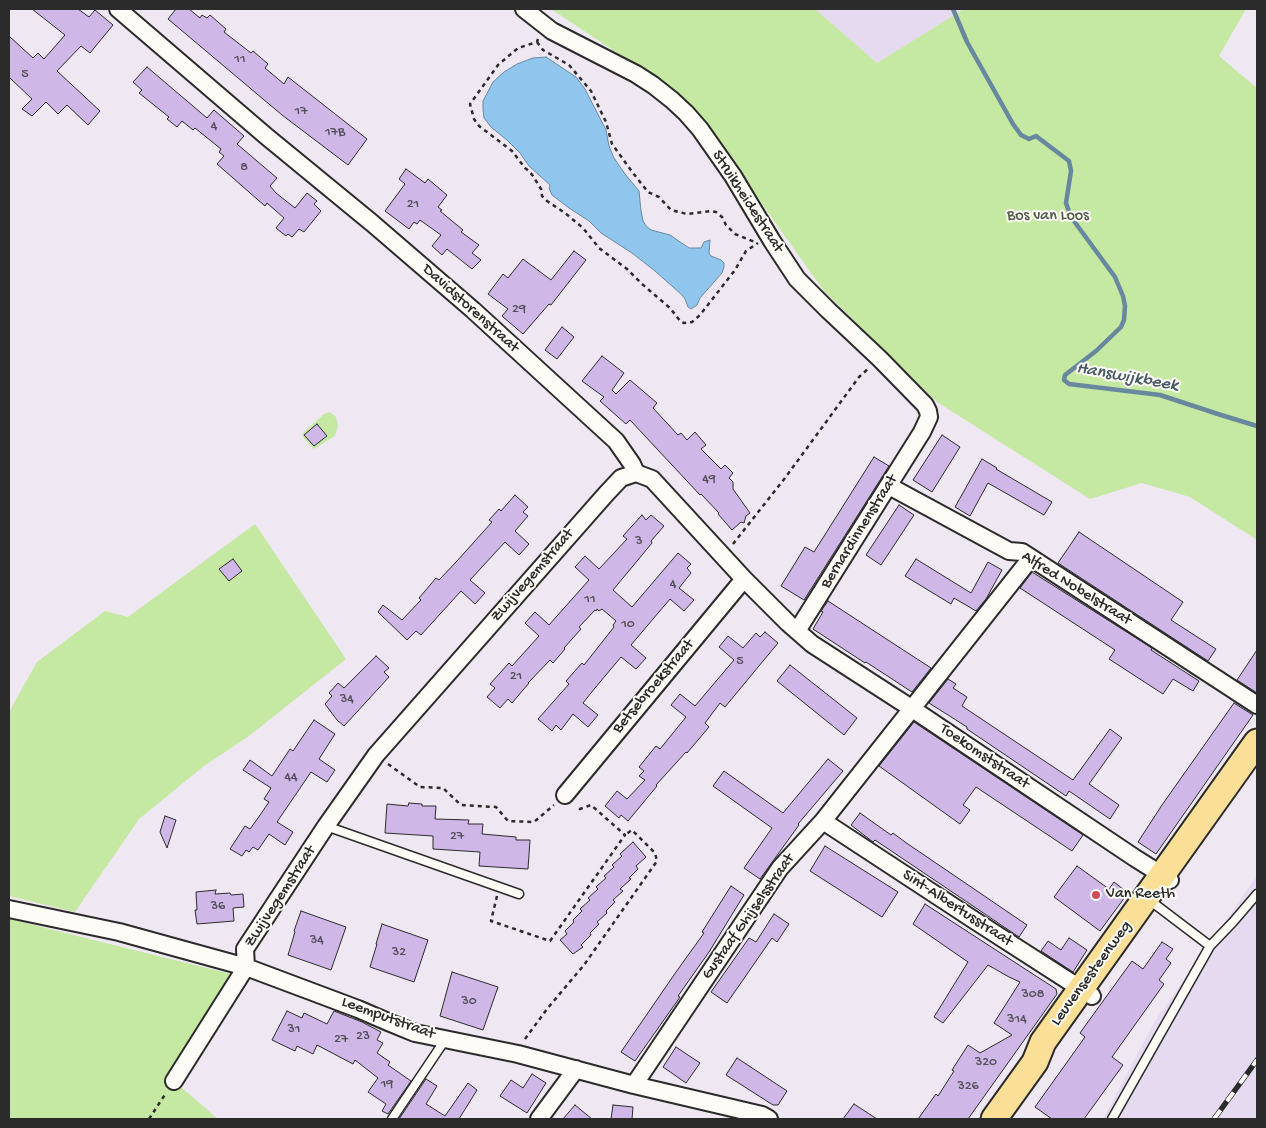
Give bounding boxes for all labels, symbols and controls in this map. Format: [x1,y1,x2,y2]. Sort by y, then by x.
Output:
house number: 11 [234,52,246,68]
house number: 5 [21,67,29,83]
house number: 17 [295,104,307,120]
house number: 4 [211,119,217,135]
house number: 17B [325,125,345,141]
street label: Struikheidestraat [707,147,787,257]
house number: 8 [240,160,248,176]
house number: 21 [407,197,419,213]
park label: Bos van Loos [1007,207,1089,227]
street label: Davidstorenstraat [418,260,522,358]
house number: 29 [512,302,526,318]
water label: Hanswijkbeek [1075,358,1179,398]
house number: 49 [702,472,716,488]
street label: Bernardinnenstraat [817,472,903,592]
street label: Zwijvegemstraat [487,525,579,627]
house number: 3 [635,534,643,550]
street label: Alfred Nobelstraat [1017,547,1135,631]
house number: 4 [670,577,676,593]
house number: 11 [584,592,596,608]
house number: 10 [621,617,635,633]
street label: Betsebroekstraat [609,636,699,738]
house number: 5 [736,654,744,670]
house number: 21 [510,669,522,685]
house number: 34 [340,692,354,708]
street label: Toekomststraat [935,720,1033,794]
house number: 44 [284,770,298,786]
house number: 27 [450,829,464,845]
street label: Zwijvegemstraat [241,843,321,951]
street label: Gustaaf Ghijselsstraat [698,850,800,984]
street label: Sint-Albertusstraat [898,866,1016,952]
place label: Van Reeth [1106,885,1175,905]
marker: Van Reeth [1090,889,1102,901]
house number: 36 [211,899,225,915]
street label: Leuvensesteenweg [1048,918,1136,1030]
house number: 34 [310,933,324,949]
house number: 32 [392,945,406,961]
house number: 308 [1022,987,1044,1003]
street label: Leemputstraat [339,993,437,1045]
house number: 30 [461,994,477,1010]
house number: 314 [1007,1012,1027,1028]
house number: 31 [288,1022,300,1038]
house number: 23 [356,1029,370,1045]
house number: 27 [334,1032,348,1048]
house number: 320 [975,1055,997,1071]
house number: 19 [381,1077,393,1093]
house number: 326 [957,1079,979,1095]

